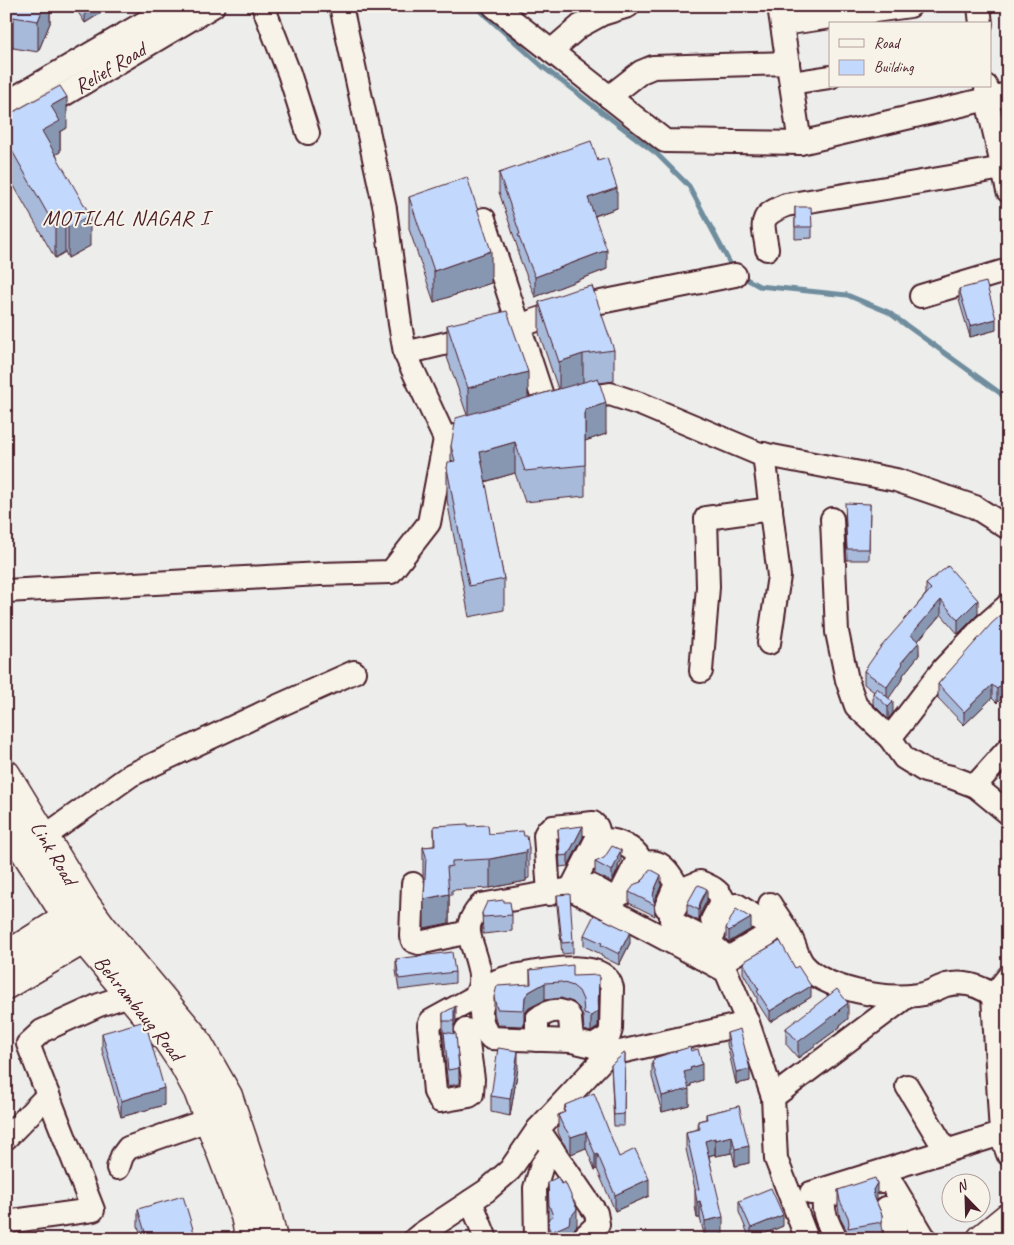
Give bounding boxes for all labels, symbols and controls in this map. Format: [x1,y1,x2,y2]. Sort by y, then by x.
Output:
legend [829,22,992,88]
text: Road [874,34,901,53]
street label: Relief Road [70,35,153,99]
text: Building [874,58,914,77]
district label: MOTILAL NAGAR I [42,204,214,232]
street label: Link Road [25,816,85,892]
street label: Behrambaug Road [88,950,191,1068]
north arrow [942,1172,992,1222]
text: N [954,1176,971,1196]

